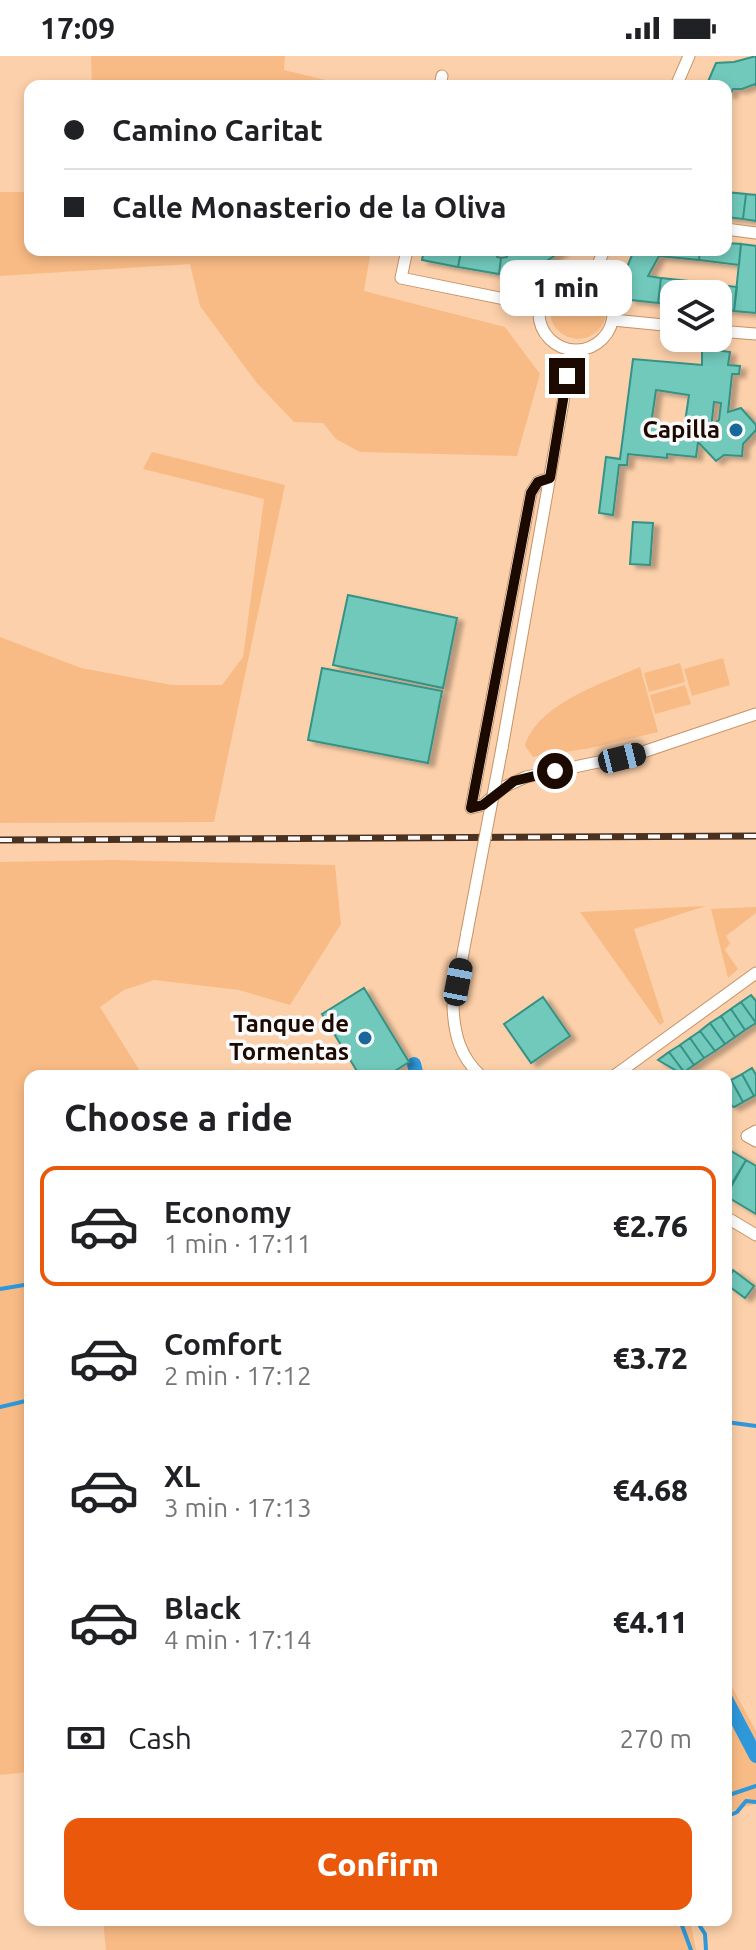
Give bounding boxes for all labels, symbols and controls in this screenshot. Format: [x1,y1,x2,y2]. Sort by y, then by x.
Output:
text: 17:09 [40,11,115,45]
text: Camino Caritat [112,113,323,147]
text: Calle Monasterio de la Oliva [112,190,507,224]
callout: 1 min [501,260,633,316]
text: 1 min [533,273,599,302]
map controls [660,280,732,352]
button: layers [660,280,732,352]
route end [549,358,585,394]
place label: Capilla [643,416,720,443]
marker: Capilla [727,421,745,439]
car [596,741,648,775]
route start [537,753,573,789]
car [442,956,474,1008]
place label: Tanque de Tormentas [229,1010,349,1065]
marker: Tanque de Tormentas [356,1029,374,1047]
text: Choose a ride [64,1097,293,1138]
icon: car [68,1190,140,1262]
text: Economy [164,1195,291,1229]
text: €2.76 [613,1209,688,1243]
text: 1 min · 17:11 [164,1229,312,1258]
icon: car [68,1322,140,1394]
text: Comfort [164,1327,282,1361]
text: €3.72 [613,1341,688,1375]
text: 2 min · 17:12 [164,1361,312,1390]
icon: car [68,1454,140,1526]
text: XL [164,1459,200,1493]
text: €4.68 [613,1473,688,1507]
text: 3 min · 17:13 [164,1493,312,1522]
icon: car [68,1586,140,1658]
text: Black [164,1591,241,1625]
text: €4.11 [613,1605,688,1639]
text: 4 min · 17:14 [164,1625,312,1654]
icon: cash [64,1716,108,1760]
text: Cash [128,1721,192,1755]
text: 270 m [620,1724,692,1753]
button: Confirm [64,1818,692,1910]

